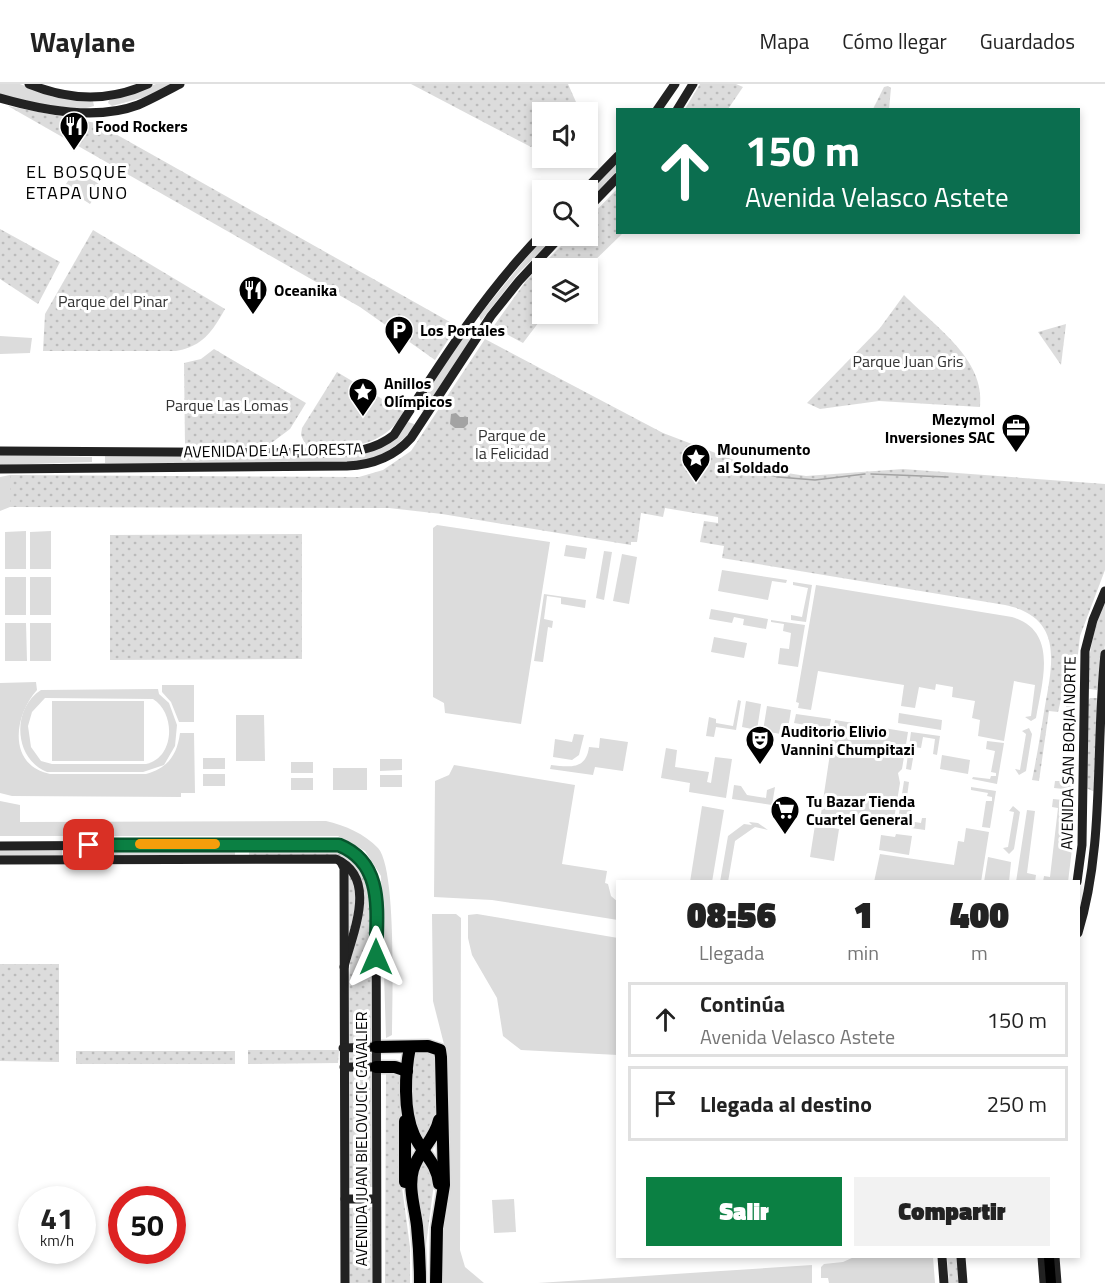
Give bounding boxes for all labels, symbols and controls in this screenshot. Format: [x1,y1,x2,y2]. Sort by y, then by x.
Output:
text: Waylane [30,20,135,63]
text: Mapa [760,25,809,57]
text: Cómo llegar [842,25,947,57]
text: Guardados [980,25,1075,57]
map controls [532,102,598,324]
button: sound [532,102,598,168]
restaurant icon: Food Rockers [58,110,90,152]
place label: Food Rockers [95,114,188,138]
text: 150 m [745,118,860,182]
icon: ahead [646,132,724,210]
district label: EL BOSQUE ETAPA UNO [25,158,129,206]
text: Avenida Velasco Astete [745,176,1009,217]
button: search [532,180,598,246]
button: layers [532,258,598,324]
restaurant icon: Oceanika [237,274,269,316]
place label: Oceanika [274,278,337,302]
park label: Parque del Pinar [58,289,169,313]
parking icon: Los Portales [383,314,415,356]
place label: Los Portales [420,318,505,342]
park label: Parque Juan Gris [853,349,963,373]
place label: Anillos Olímpicos [384,371,452,413]
place icon: Anillos Olímpicos [347,376,379,418]
park label: Parque Las Lomas [166,393,288,417]
place label: Mezymol Inversiones SAC [885,407,995,449]
office icon: Mezymol Inversiones SAC [1000,412,1032,454]
park label: Parque de la Felicidad [475,423,549,465]
street label: AVENIDA DE LA FLORESTA [183,436,363,464]
place label: Mounumento al Soldado [717,437,810,479]
place icon: Mounumento al Soldado [680,442,712,484]
street label: AVENIDA SAN BORJA NORTE [1054,656,1082,850]
place label: Auditorio Elivio Vannini Chumpitazi [781,719,915,761]
theatre icon: Auditorio Elivio Vannini Chumpitazi [744,724,776,766]
place label: Tu Bazar Tienda Cuartel General [806,789,915,831]
supermarket icon: Tu Bazar Tienda Cuartel General [769,794,801,836]
pin [63,819,114,870]
icon: arrive [72,828,105,861]
text: 08:56 [687,887,776,942]
text: 1 [853,887,873,942]
text: 400 [950,887,1009,942]
position arrow [344,925,408,989]
text: Llegada [699,937,764,968]
text: min [847,937,879,968]
text: m [971,937,988,968]
text: Continúa [700,987,785,1021]
icon: ahead [649,1003,682,1036]
text: 150 m [987,1003,1047,1037]
street label: AVENIDA JUAN BIELOVUCIC CAVALIER [349,1011,373,1267]
text: Avenida Velasco Astete [700,1021,895,1052]
icon: arrive [649,1087,682,1120]
text: Llegada al destino [700,1087,872,1121]
text: 250 m [987,1087,1047,1121]
button: Salir [646,1177,842,1246]
button: Compartir [854,1177,1050,1246]
speed limit sign: 50 [108,1186,186,1264]
text: 41 [40,1195,74,1241]
text: km/h [40,1229,74,1252]

